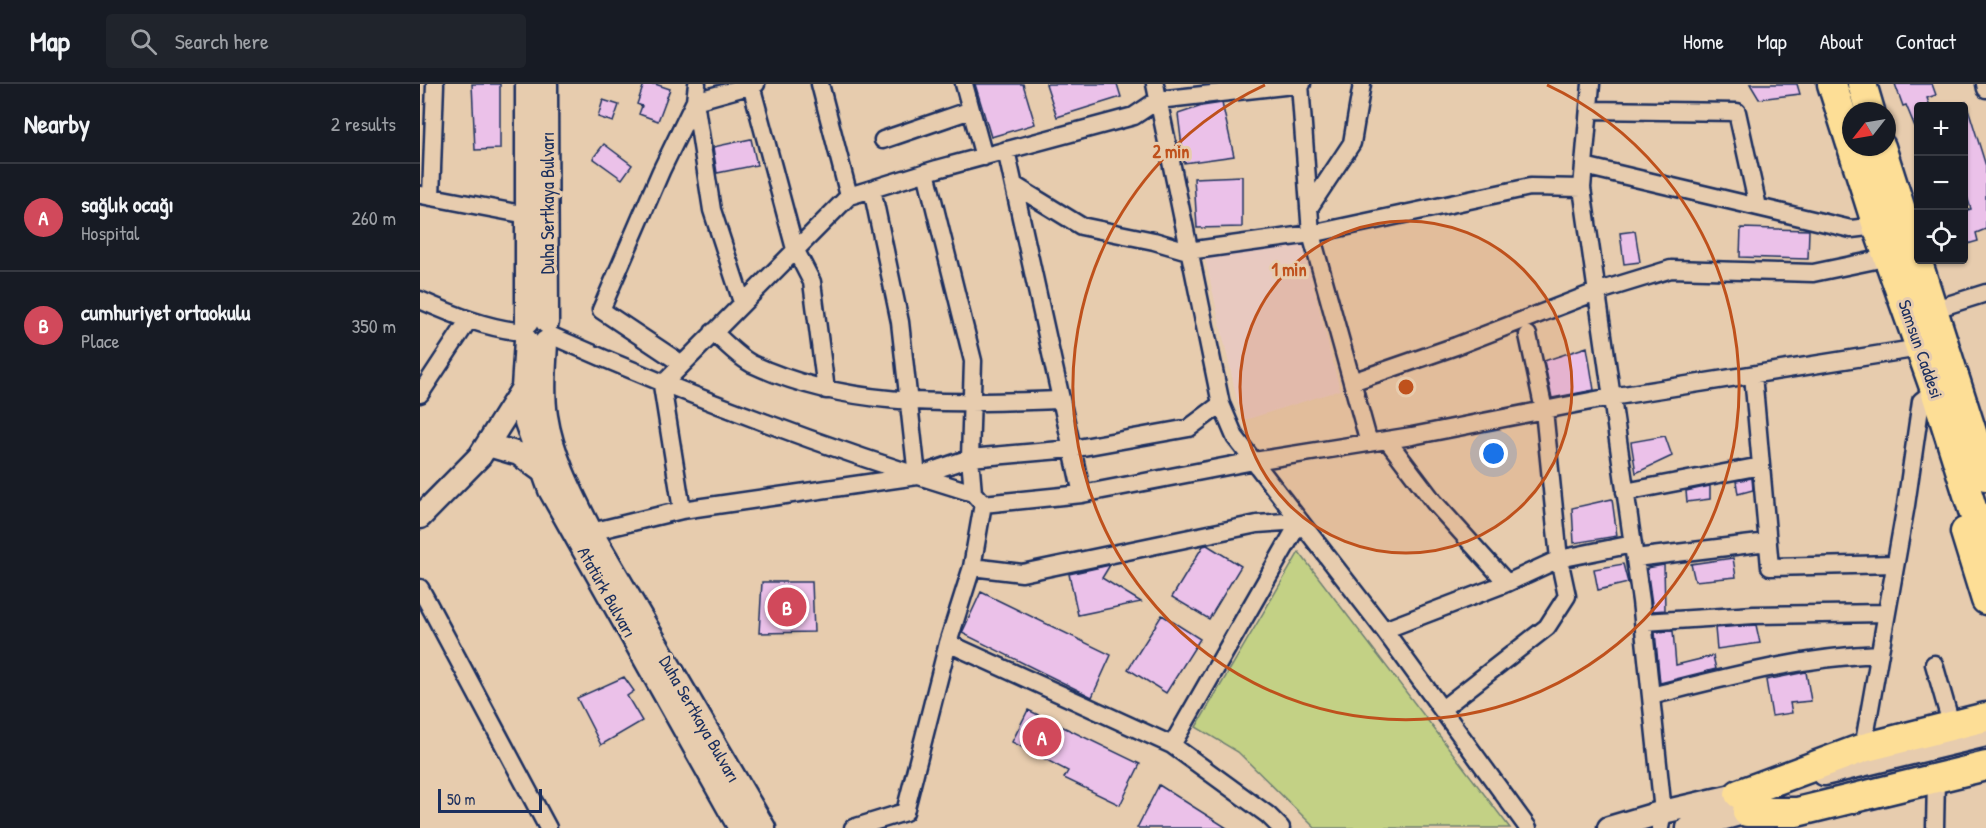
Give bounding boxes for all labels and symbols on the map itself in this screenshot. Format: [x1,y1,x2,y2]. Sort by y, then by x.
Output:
north arrow [1842,102,1896,156]
street label: Duha Sertkaya Bulvarı [535,132,560,274]
text: 2 min [1153,139,1189,164]
text: 1 min [1271,257,1307,282]
street label: Samsun Caddesi [1892,296,1950,402]
centre of rings [1396,377,1416,397]
your location [1479,439,1508,468]
street label: Atatürk Bulvarı [572,542,642,642]
pin: B [768,584,806,630]
street label: Duha Sertkaya Bulvarı [653,651,747,787]
pin: A [1022,714,1062,760]
scale bar [438,786,542,814]

